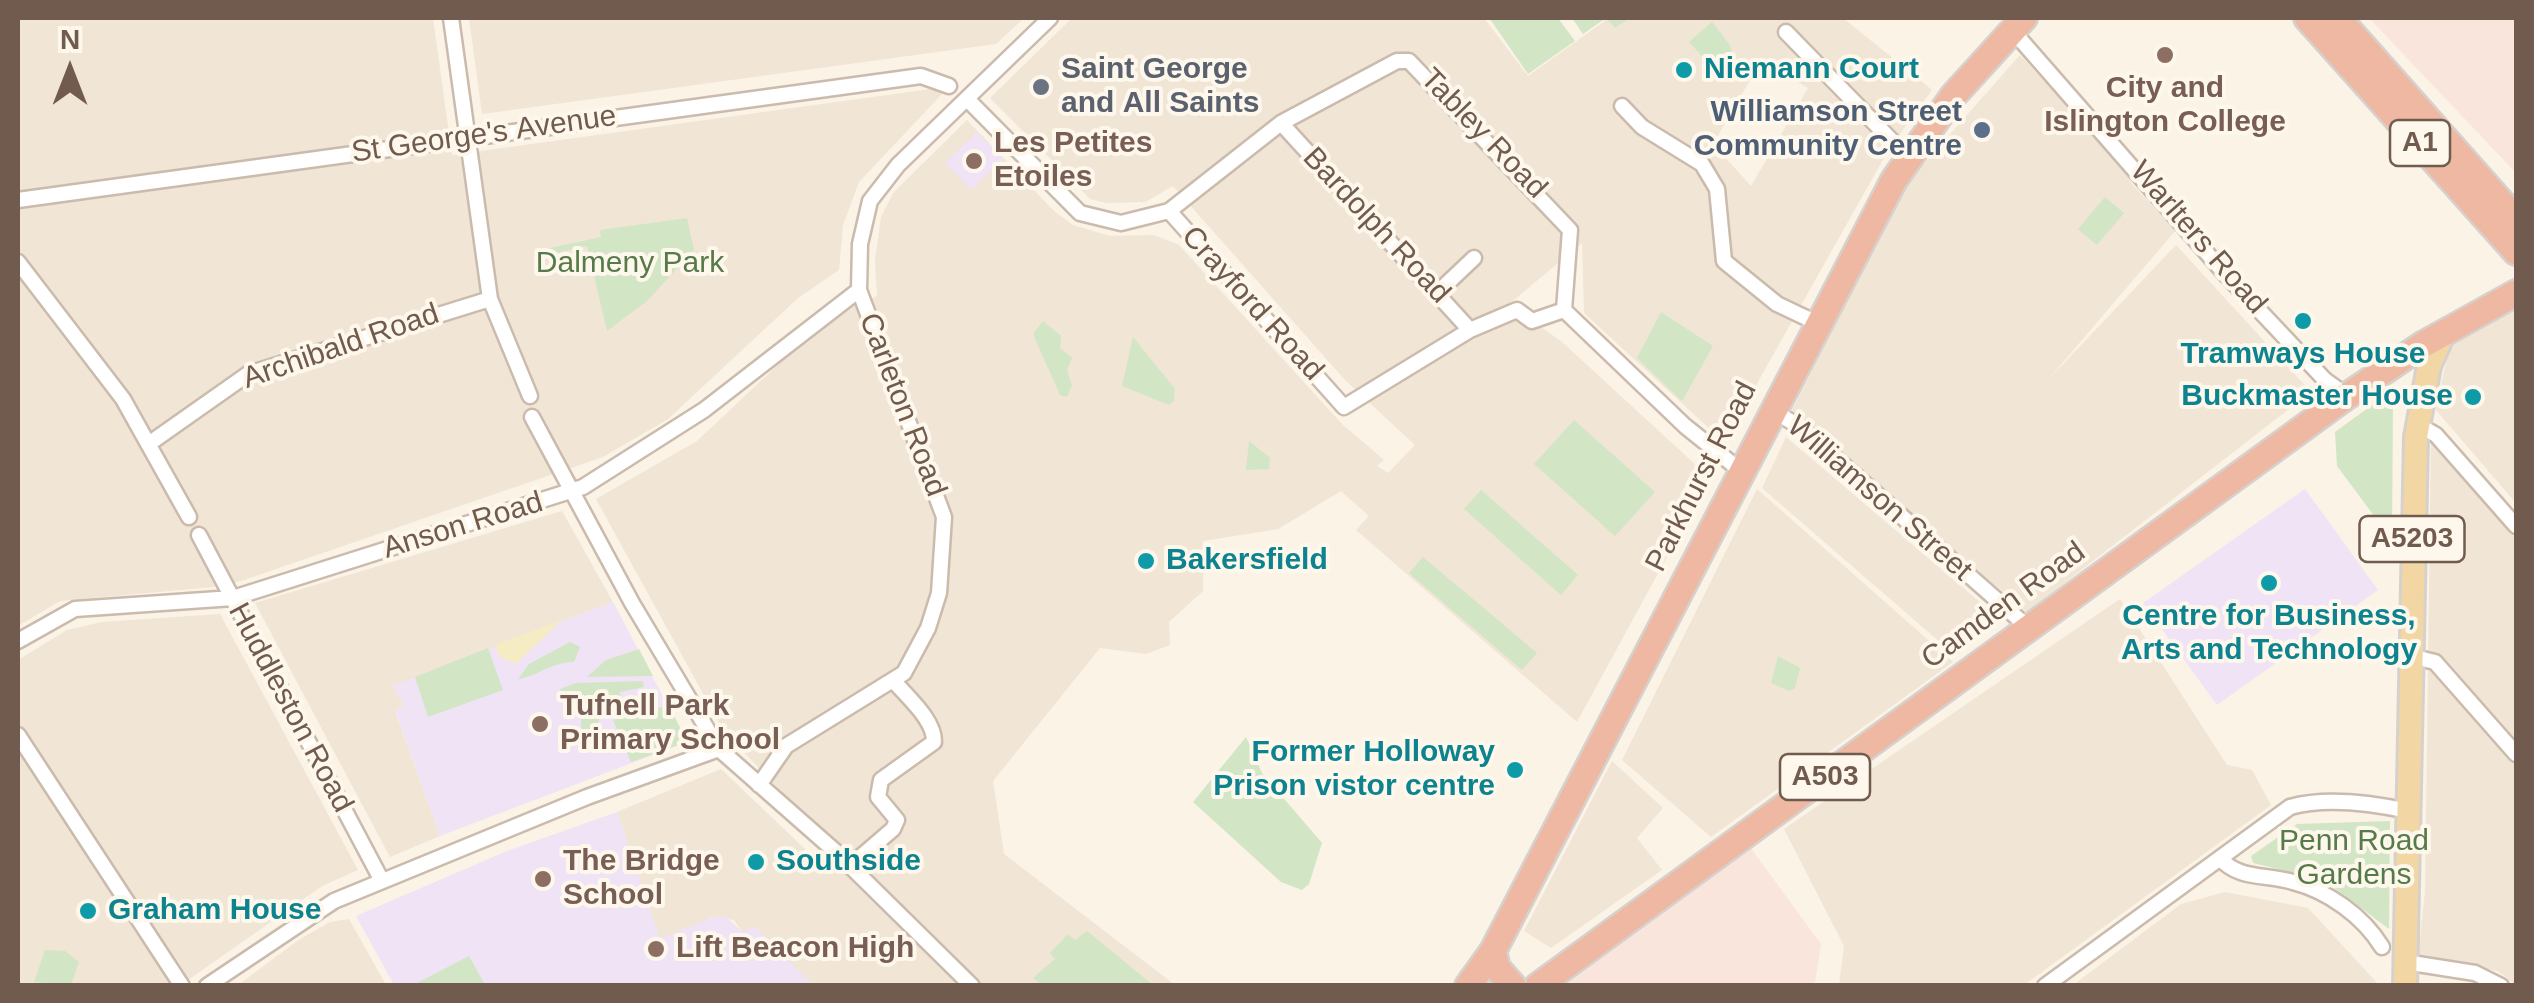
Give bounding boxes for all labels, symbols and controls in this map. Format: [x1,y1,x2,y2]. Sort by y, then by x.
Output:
north arrow [20,20,120,120]
text: N [60,24,80,55]
marker: City and Islington College [2154,44,2176,66]
place label: Saint George and All Saints [1061,52,1259,122]
place label: Niemann Court [1704,52,1919,88]
marker: Niemann Court [1673,59,1695,81]
street label: Tabley Road [1412,62,1554,206]
place label: City and Islington College [2044,71,2286,142]
marker: Saint George and All Saints [1030,76,1052,98]
place label: Williamson Street Community Centre [1694,95,1962,166]
street label: St George's Avenue [349,99,619,171]
marker: Williamson Street Community Centre [1971,119,1993,141]
road number: A1 [2390,120,2450,166]
place label: Les Petites Etoiles [994,126,1152,196]
street label: Bardolph Road [1295,141,1457,311]
marker: Les Petites Etoiles [963,150,985,172]
street label: Warlters Road [2122,154,2274,322]
street label: Crayford Road [1173,219,1331,389]
park label: Dalmeny Park [536,246,724,282]
street label: Archibald Road [238,297,444,397]
street label: Carleton Road [851,308,953,502]
marker: Tramways House [2292,310,2314,332]
place label: Tramways House [2180,337,2426,373]
street label: Parkhurst Road [1639,376,1765,578]
place label: Buckmaster House [2181,379,2453,415]
marker: Buckmaster House [2462,386,2484,408]
street label: Williamson Street [1779,409,1979,589]
street label: Anson Road [379,485,547,567]
road number: A5203 [2360,516,2464,562]
street label: Camden Road [1915,535,2093,677]
place label: Bakersfield [1166,543,1328,579]
marker: Bakersfield [1135,550,1157,572]
marker: Centre for Business, Arts and Technology [2258,572,2280,594]
street label: Huddleston Road [220,597,360,819]
place label: Centre for Business, Arts and Technology [2121,599,2417,670]
place label: Tufnell Park Primary School [560,689,780,760]
marker: Tufnell Park Primary School [529,713,551,735]
place label: Former Holloway Prison vistor centre [1213,735,1495,806]
road number: A503 [1780,754,1870,800]
marker: Former Holloway Prison vistor centre [1504,759,1526,781]
park label: Penn Road Gardens [2279,824,2429,894]
place label: The Bridge School [563,844,720,914]
place label: Southside [776,844,921,880]
marker: Southside [745,851,767,873]
marker: The Bridge School [532,868,554,890]
place label: Graham House [108,893,321,929]
marker: Graham House [77,900,99,922]
place label: Lift Beacon High [676,931,914,967]
marker: Lift Beacon High [645,938,667,960]

